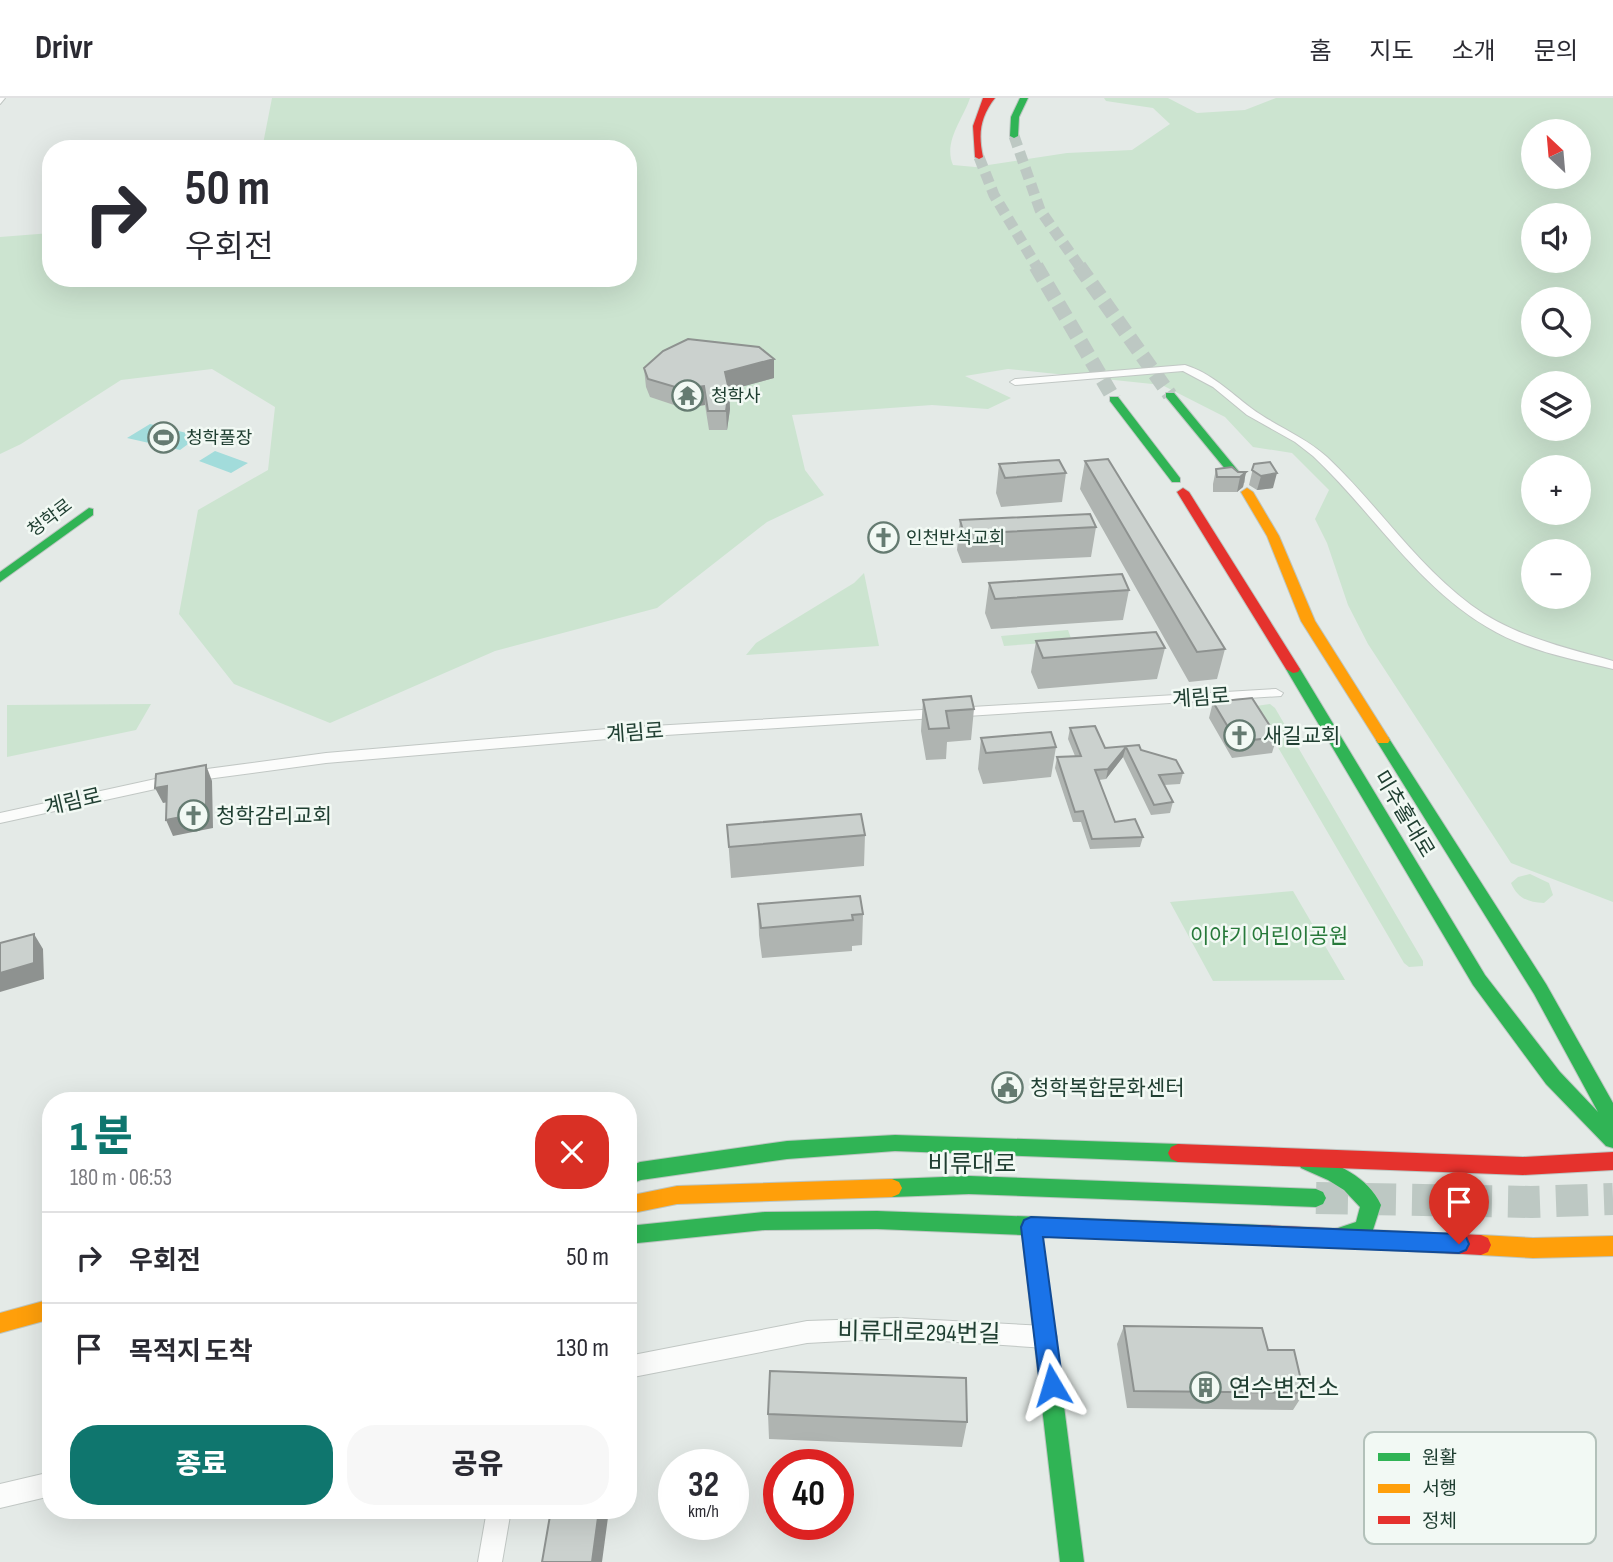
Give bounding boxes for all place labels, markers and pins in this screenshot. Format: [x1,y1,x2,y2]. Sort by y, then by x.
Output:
temple icon: 청학사 [671,379,705,413]
place label: 청학사 [711,386,761,407]
sports icon: 청학풀장 [146,421,180,455]
place label: 청학풀장 [186,428,252,449]
church icon: 인천반석교회 [866,521,900,555]
place label: 인천반석교회 [906,528,1005,549]
church icon: 새길교회 [1223,719,1257,753]
place label: 새길교회 [1263,724,1340,749]
church icon: 청학감리교회 [176,799,210,833]
place label: 청학감리교회 [216,804,332,829]
public building icon: 청학복합문화센터 [990,1071,1024,1105]
place label: 청학복합문화센터 [1030,1076,1185,1101]
pin [1429,1172,1489,1244]
building icon: 연수변전소 [1189,1371,1223,1405]
place label: 연수변전소 [1229,1374,1339,1403]

